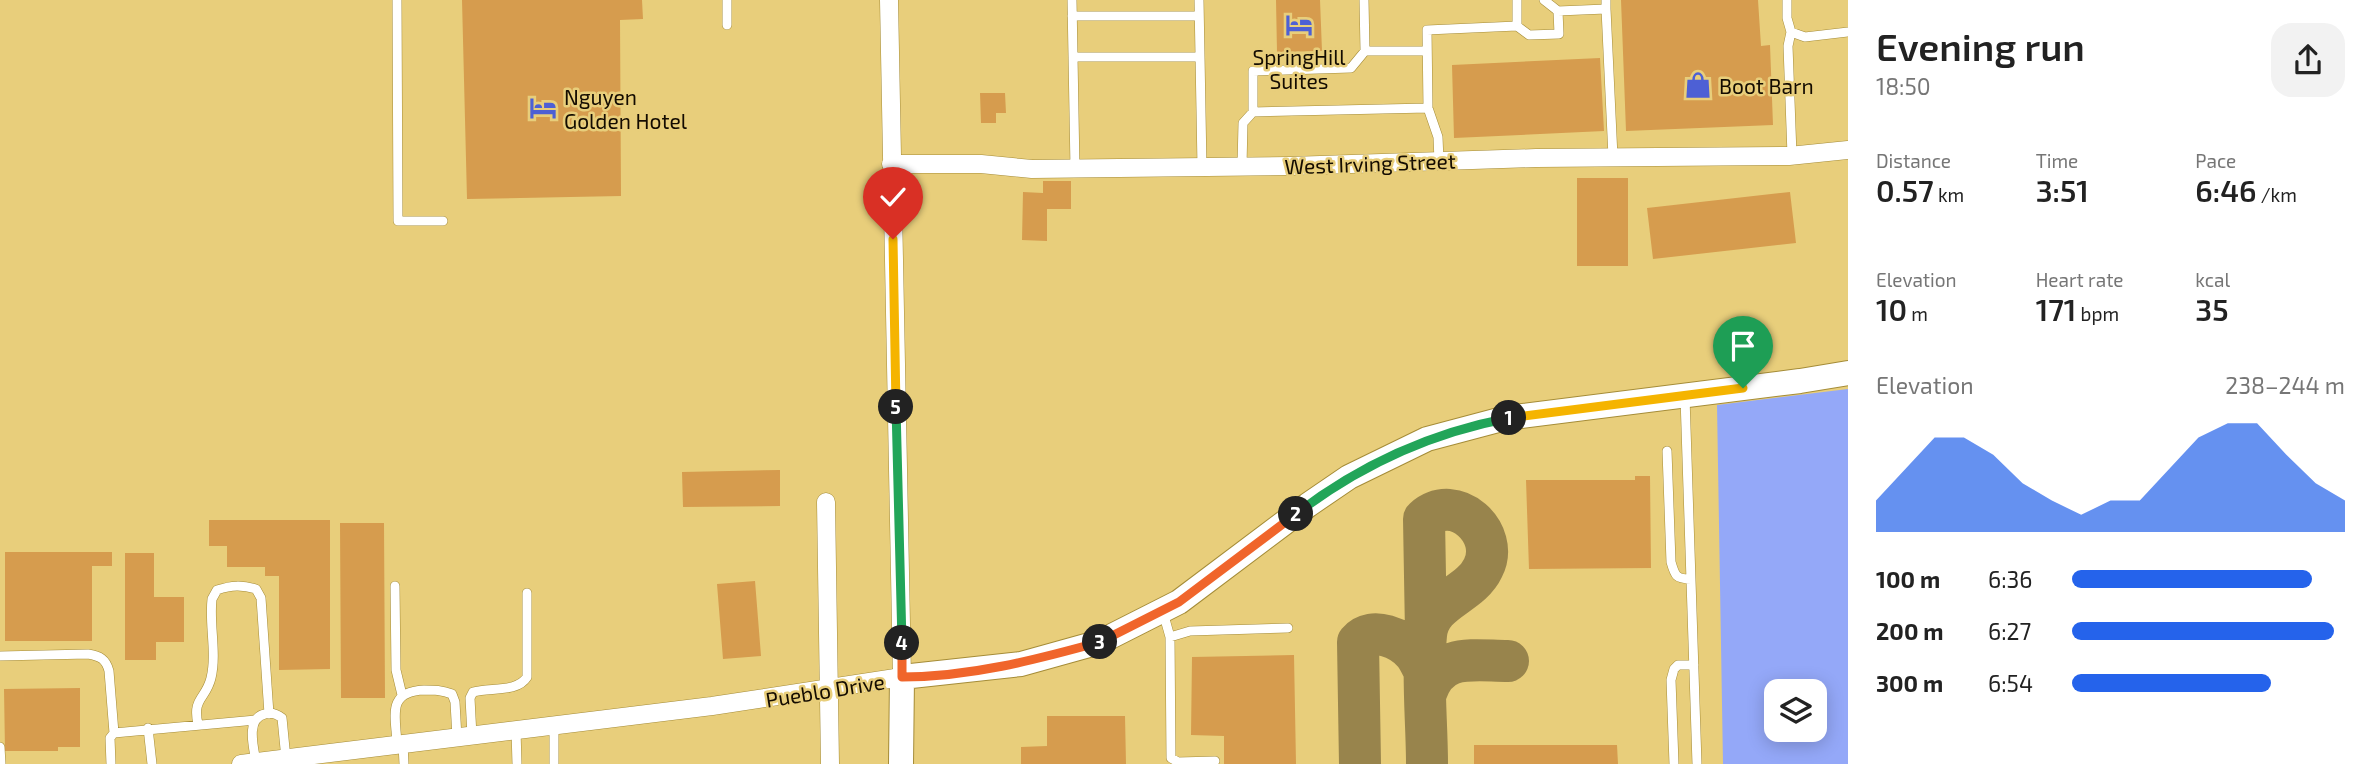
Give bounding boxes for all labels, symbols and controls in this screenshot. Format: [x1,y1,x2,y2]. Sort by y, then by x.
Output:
hotel icon: SpringHill Suites [1284,10,1314,40]
text: Evening run [1876,23,2085,69]
button: share [2271,23,2345,97]
place label: SpringHill Suites [1252,44,1346,93]
shop icon: Boot Barn [1683,70,1713,100]
text: 18:50 [1876,72,1931,100]
place label: Boot Barn [1719,73,1814,98]
place label: Nguyen Golden Hotel [564,84,688,133]
hotel icon: Nguyen Golden Hotel [528,93,558,123]
street label: West Irving Street [1284,148,1456,178]
text: Distance [1876,149,1951,172]
text: Time [2036,149,2078,172]
text: Pace [2195,149,2236,172]
pin [863,167,923,239]
text: 0.57 [1876,172,1934,208]
text: 3:51 [2036,172,2089,208]
text: 6:46 [2195,172,2257,208]
icon: check [874,178,912,216]
text: km [1934,183,1964,206]
text: /km [2257,183,2297,206]
text: Elevation [1876,268,1957,291]
text: Heart rate [2036,268,2124,291]
text: kcal [2195,268,2230,291]
text: 10 [1876,291,1907,327]
text: 171 [2036,291,2076,327]
text: 35 [2195,291,2229,327]
text: m [1907,302,1928,325]
text: bpm [2076,302,2119,325]
pin [1713,316,1773,388]
icon: arrive [1724,327,1762,365]
text: Elevation [1876,371,1974,399]
text: 238–244 m [2225,371,2345,399]
pin: 5 [878,390,914,424]
text: 5 [890,395,901,418]
pin: 1 [1492,400,1526,436]
text: 1 [1504,406,1513,429]
pin: 2 [1278,496,1314,532]
text: 2 [1290,502,1301,525]
text: 100 m [1876,565,1940,593]
text: 6:36 [1988,565,2033,593]
text: 200 m [1876,617,1944,645]
text: 6:27 [1988,617,2031,645]
pin: 3 [1082,624,1118,660]
pin: 4 [884,626,920,660]
text: 3 [1094,630,1105,653]
text: 4 [895,631,908,654]
street label: Pueblo Drive [764,668,886,712]
text: 300 m [1876,669,1943,697]
text: 6:54 [1988,669,2033,697]
map controls [1764,679,1827,742]
button: layers [1764,679,1827,742]

